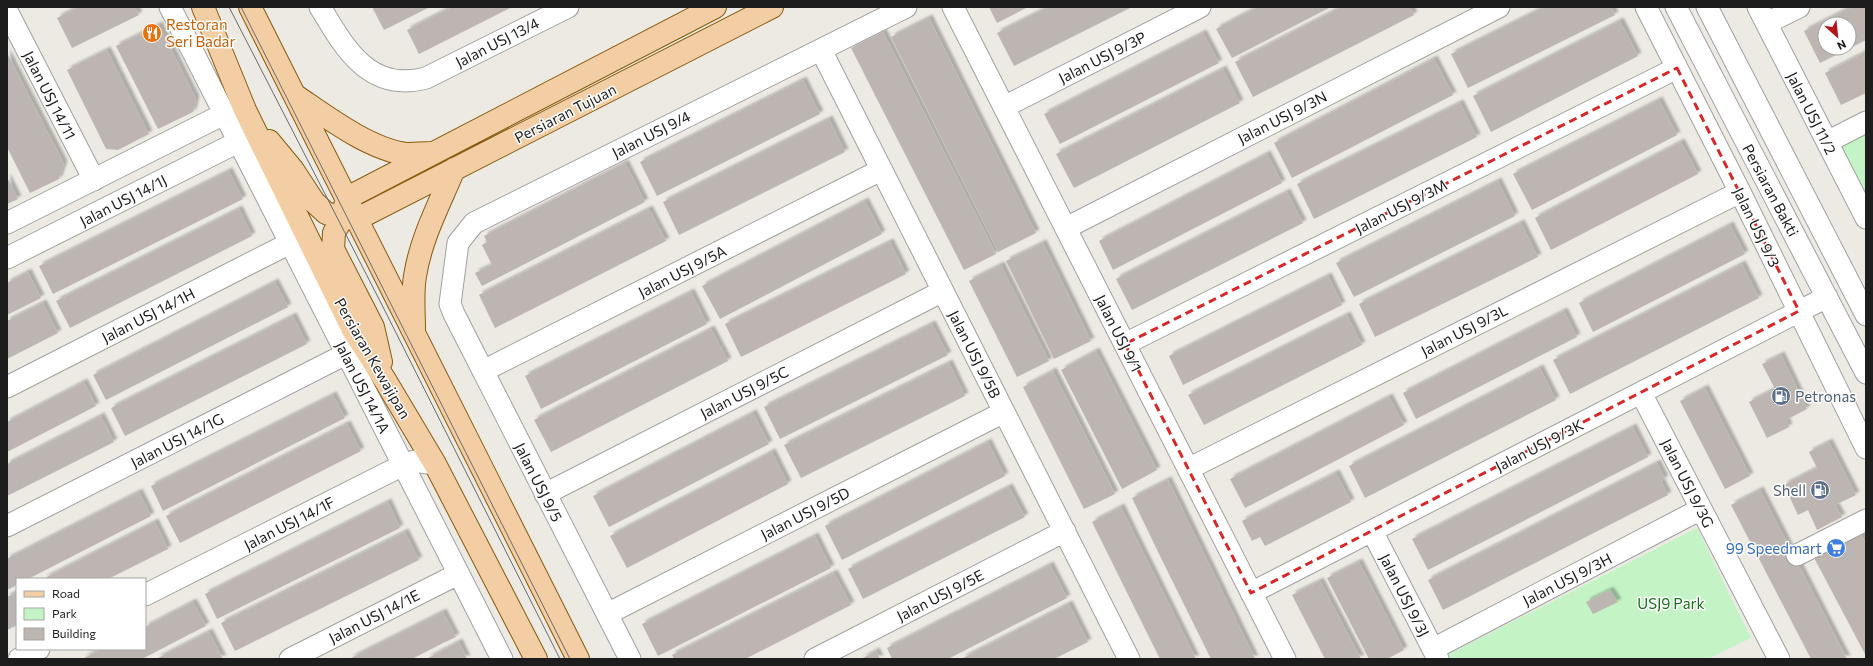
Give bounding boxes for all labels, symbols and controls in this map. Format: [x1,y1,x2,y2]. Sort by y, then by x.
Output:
street label: Jalan USJ 13/4 [452,13,542,71]
place label: Restoran Seri Badar [166,15,235,50]
north arrow [1817,16,1857,56]
restaurant icon: Restoran Seri Badar [141,22,163,44]
street label: Jalan USJ 9/3P [1055,27,1149,87]
text: N [1835,38,1848,53]
street label: Jalan USJ 14/11 [20,48,80,142]
street label: Jalan USJ 11/2 [1784,69,1840,157]
street label: Persiaran Tujuan [511,80,619,146]
street label: Jalan USJ 9/3N [1234,87,1330,147]
street label: Jalan USJ 9/4 [609,107,693,161]
street label: Persiaran Bakti [1739,141,1803,239]
street label: Jalan USJ 14/1J [77,170,169,230]
street label: Jalan USJ 9/3M [1352,175,1450,237]
street label: Jalan USJ 9/3 [1730,184,1784,270]
street label: Jalan USJ 9/5A [635,241,729,301]
street label: Jalan USJ 14/1H [98,284,198,346]
street label: Jalan USJ 9/1 [1092,291,1146,375]
street label: Persiaran Kewajipan [331,294,415,422]
street label: Jalan USJ 9/3L [1418,300,1511,360]
street label: Jalan USJ 9/5B [945,307,1005,401]
street label: Jalan USJ 14/1A [332,338,394,436]
street label: Jalan USJ 9/5C [697,362,791,422]
fuel station icon: Petronas [1770,385,1792,407]
place label: Petronas [1795,387,1856,405]
street label: Jalan USJ 14/1G [128,409,226,471]
street label: Jalan USJ 9/3K [1492,415,1586,475]
street label: Jalan USJ 9/3G [1658,436,1718,530]
street label: Jalan USJ 9/5 [511,439,567,525]
fuel station icon: Shell [1809,479,1831,501]
place label: Shell [1773,481,1806,499]
street label: Jalan USJ 9/5D [757,483,853,543]
street label: Jalan USJ 14/1F [241,492,337,554]
supermarket icon: 99 Speedmart [1825,537,1847,559]
place label: 99 Speedmart [1726,539,1822,557]
street label: Jalan USJ 9/3H [1519,549,1615,609]
street label: Jalan USJ 9/3J [1376,550,1434,640]
street label: Jalan USJ 9/5E [893,565,987,625]
legend [16,578,146,650]
street label: Jalan USJ 14/1E [325,585,423,647]
text: Road [52,586,80,600]
park label: USJ9 Park [1637,594,1705,612]
text: Park [52,606,78,620]
text: Building [52,626,96,640]

